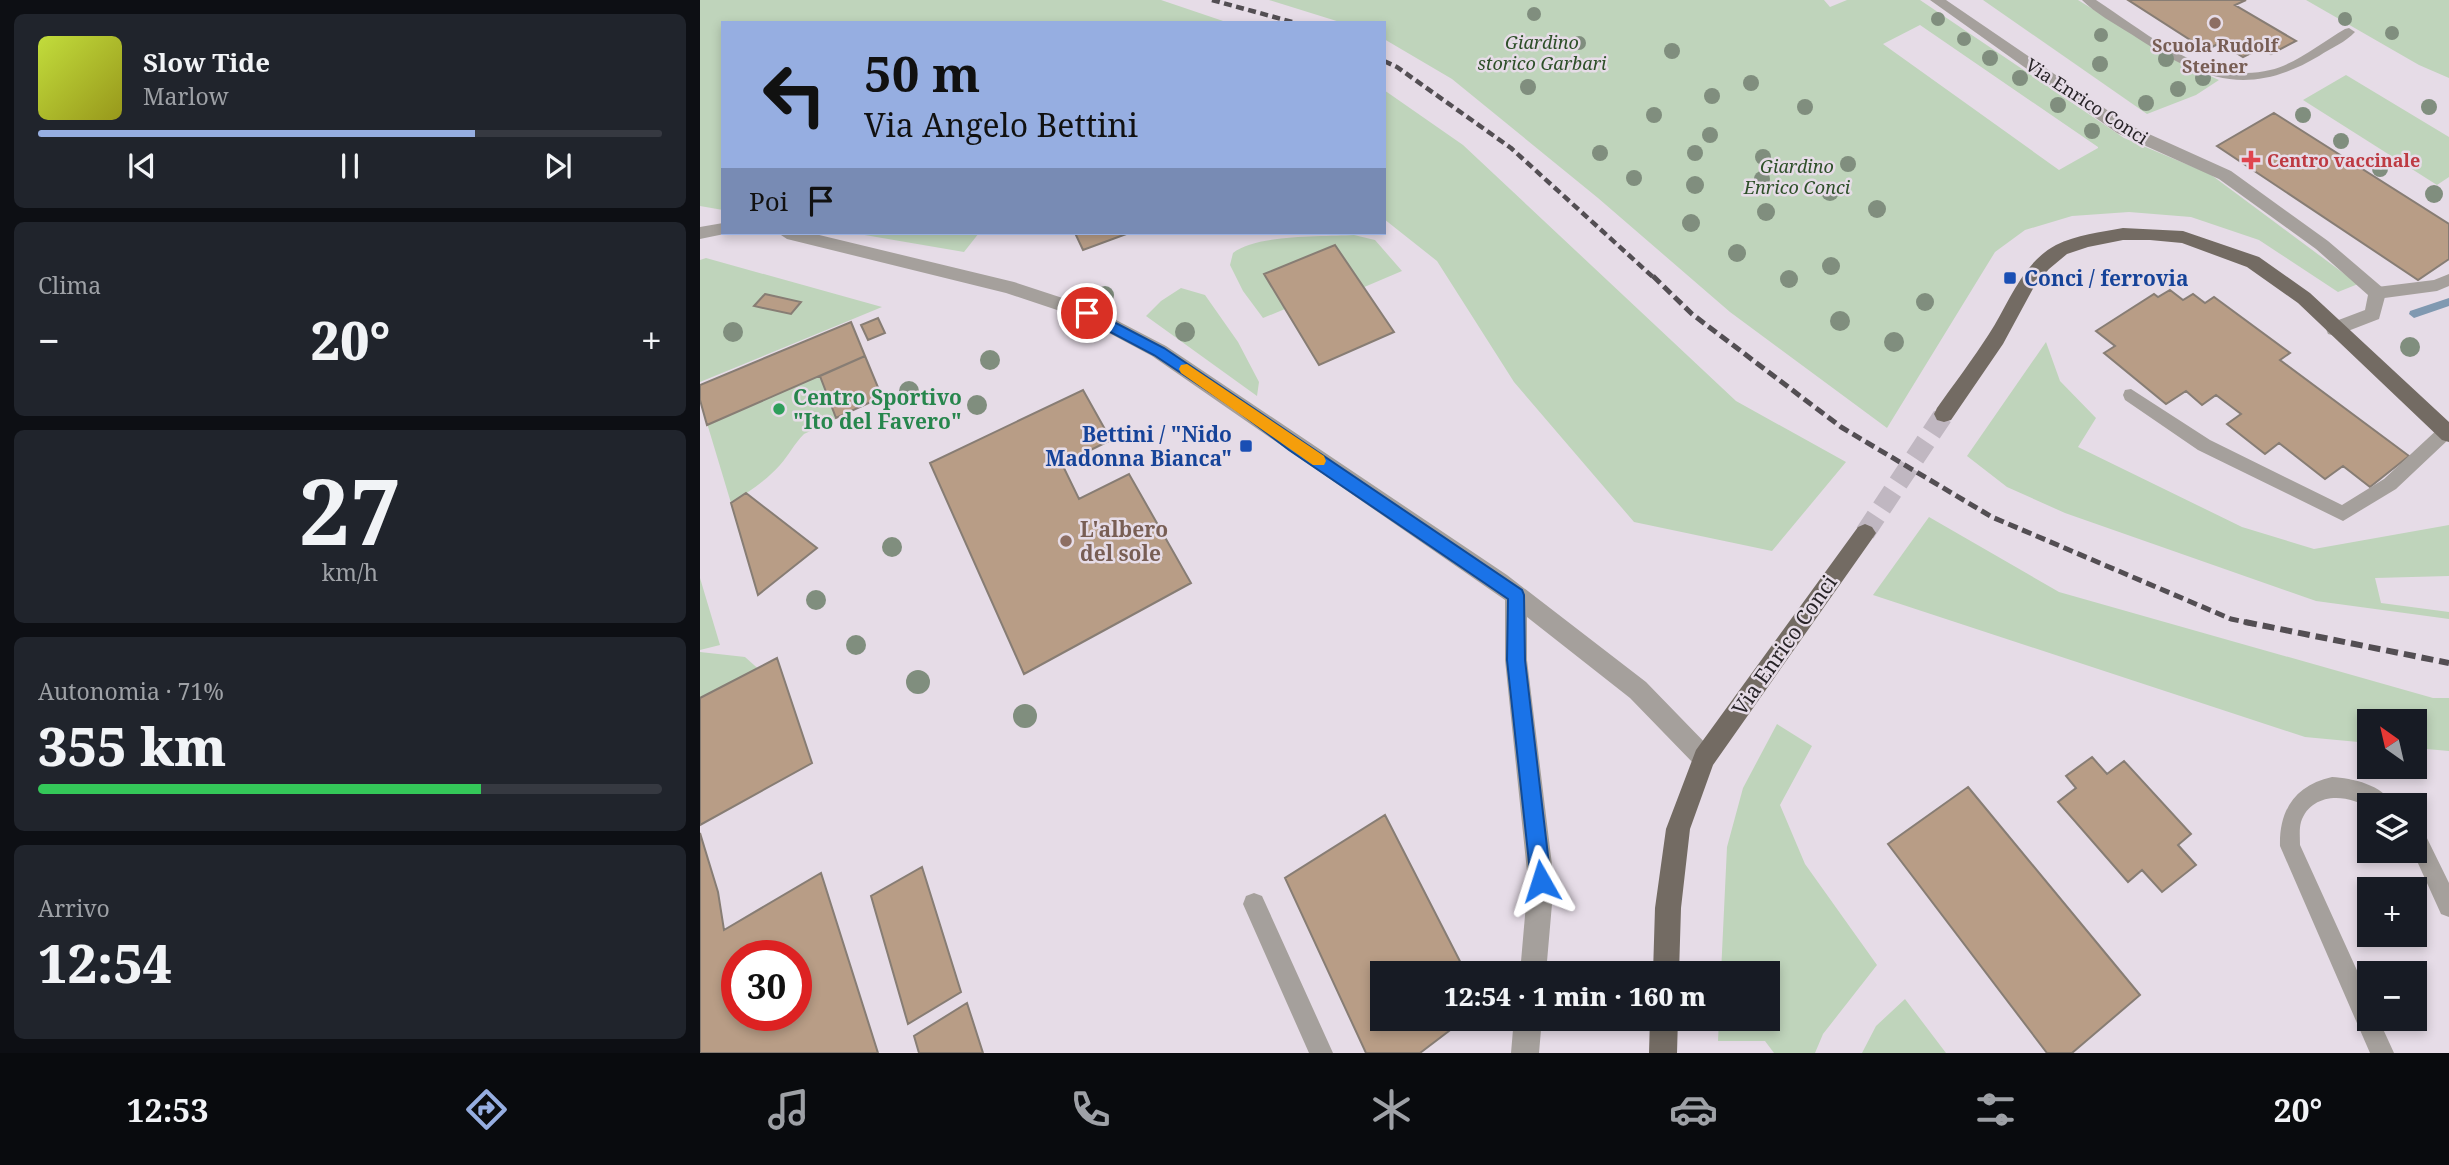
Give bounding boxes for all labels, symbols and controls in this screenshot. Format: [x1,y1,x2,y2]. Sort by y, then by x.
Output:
marker: Scuola Rudolf Steiner [2207,15,2223,31]
park label: Giardino storico Garbari [1477,30,1607,75]
place label: Scuola Rudolf Steiner [2152,33,2280,78]
text: 50 m [864,40,980,106]
text: Slow Tide [143,44,270,80]
icon: left [749,49,840,140]
street label: Via Enrico Conci [2021,52,2153,150]
text: Marlow [143,80,229,112]
text: Via Angelo Bettini [864,103,1138,146]
icon: previous [123,147,161,185]
icon: pause [331,147,369,185]
icon: next [539,147,577,185]
place label: Centro vaccinale [2267,148,2420,172]
marker: Centro vaccinale [2241,150,2261,170]
park label: Giardino Enrico Conci [1743,154,1851,199]
icon: arrive [802,182,840,220]
text: Poi [749,183,788,219]
place label: Conci / ferrovia [2024,264,2189,292]
text: Clima [38,269,101,301]
marker: Conci / ferrovia [2002,270,2018,286]
pin [1057,283,1117,343]
icon: arrive [1068,294,1106,332]
text: 20° [310,304,390,375]
text: − [38,314,60,366]
text: + [641,314,662,366]
place label: Centro Sportivo "Ito del Favero" [793,383,962,435]
marker: Centro Sportivo "Ito del Favero" [771,401,787,417]
place label: Bettini / "Nido Madonna Bianca" [1045,420,1232,472]
marker: Bettini / "Nido Madonna Bianca" [1238,438,1254,454]
text: 27 [299,448,401,572]
place label: L'albero del sole [1080,515,1168,567]
marker: L'albero del sole [1058,533,1074,549]
text: km/h [322,556,378,588]
street label: Via Enrico Conci [1725,569,1843,721]
text: Autonomia · 71% [38,675,224,707]
north arrow [2357,709,2427,779]
map controls [2357,709,2427,1031]
text: 355 km [38,710,226,781]
button: layers [2357,793,2427,863]
position arrow [1504,844,1578,918]
button: + [2357,877,2427,947]
text: Arrivo [38,892,110,924]
text: 12:54 [38,927,172,998]
speed limit sign: 30 [721,940,812,1031]
button: − [2357,961,2427,1031]
text: 12:54 · 1 min · 160 m [1444,978,1706,1014]
icon: directions [462,1085,511,1134]
icon: music [764,1085,813,1134]
icon: phone [1066,1085,1115,1134]
icon: climate [1367,1085,1416,1134]
icon: car [1669,1085,1718,1134]
icon: filters [1971,1085,2020,1134]
text: 12:53 [126,1088,209,1131]
text: 20° [2273,1088,2322,1131]

